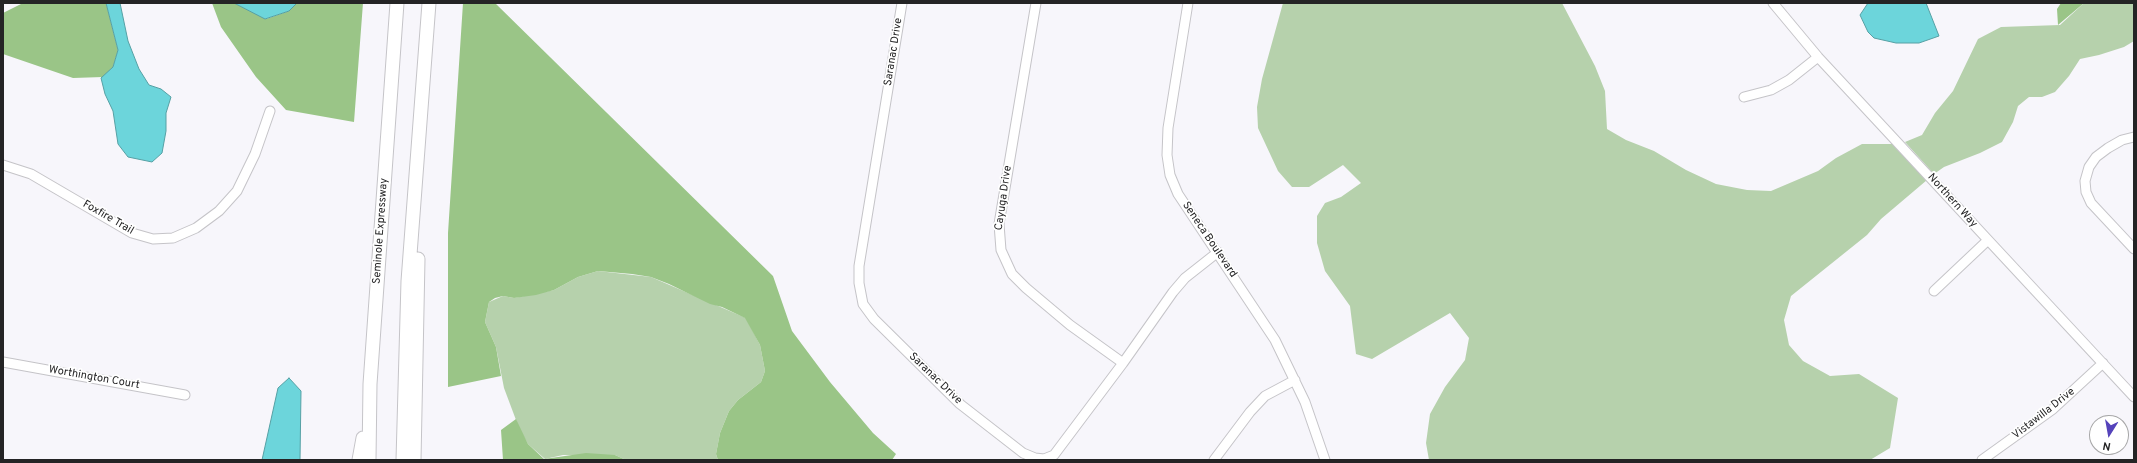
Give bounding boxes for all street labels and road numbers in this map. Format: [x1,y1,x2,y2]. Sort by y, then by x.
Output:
street label: Saranac Drive [882,17,906,87]
street label: Cayuga Drive [993,165,1015,231]
street label: Northern Way [1924,171,1980,231]
street label: Seminole Expressway [371,178,391,284]
street label: Foxfire Trail [80,198,136,238]
street label: Seneca Boulevard [1179,200,1239,280]
street label: Saranac Drive [906,350,964,408]
street label: Worthington Court [47,364,141,392]
street label: Vistawilla Drive [2010,386,2078,442]

